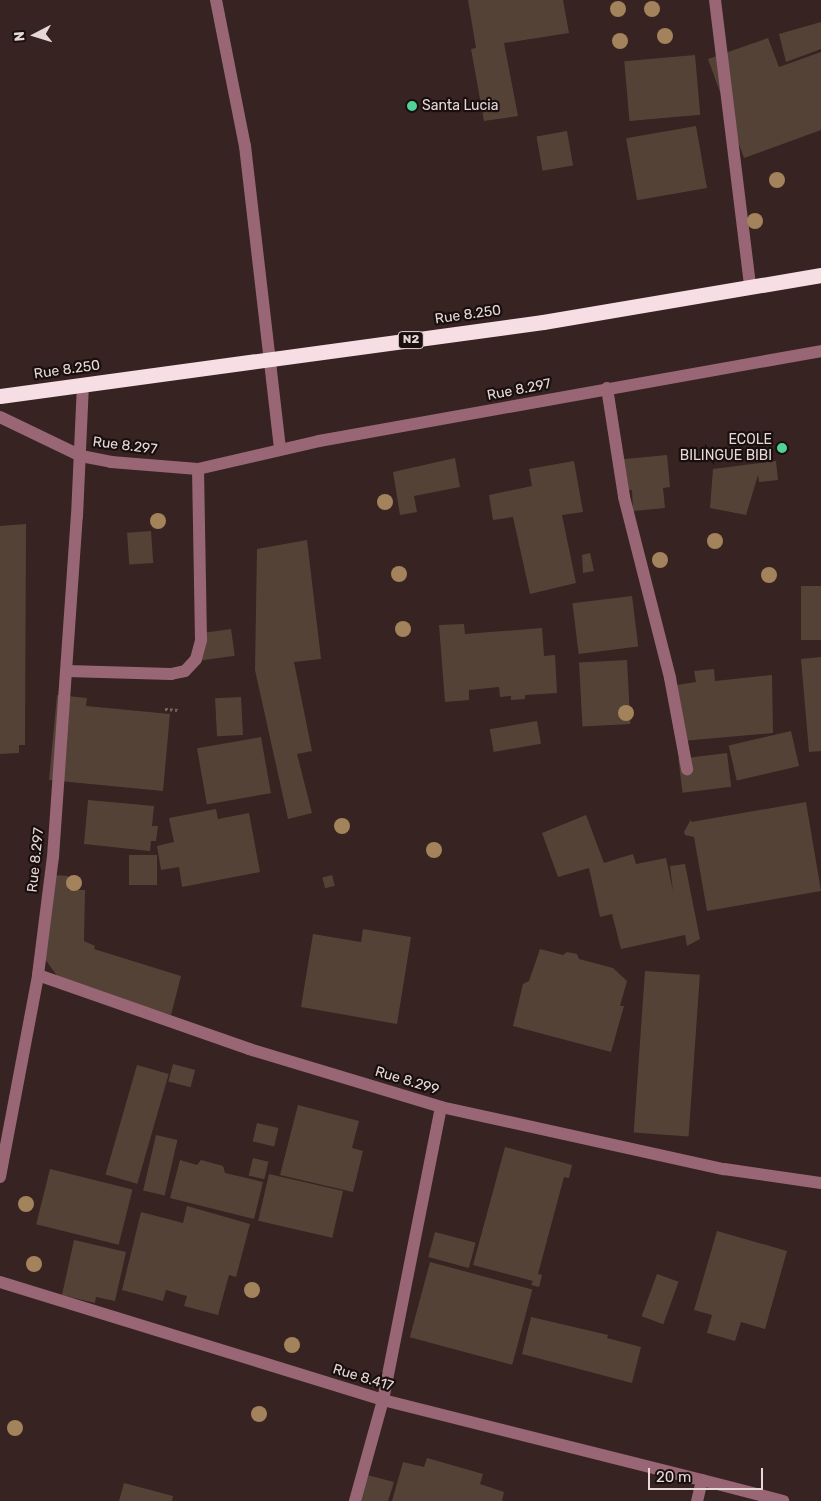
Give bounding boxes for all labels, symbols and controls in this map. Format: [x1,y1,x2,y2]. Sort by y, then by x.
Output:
north arrow [10,10,60,60]
text: N [11,31,28,42]
place label: Santa Lucia [422,98,498,114]
marker: Santa Lucia [406,100,418,112]
street label: Rue 8.250 [434,302,502,328]
road number: N2 [397,330,425,350]
street label: Rue 8.250 [33,357,101,383]
street label: Rue 8.297 [486,376,552,404]
place label: ECOLE BILINGUE BIBI [680,432,772,464]
street label: Rue 8.297 [92,434,158,458]
marker: ECOLE BILINGUE BIBI [776,442,788,454]
street label: Rue 8.297 [24,827,48,893]
street label: Rue 8.299 [373,1063,441,1099]
street label: Rue 8.417 [331,1361,395,1395]
scale bar [651,1458,766,1490]
text: 20 m [656,1468,691,1486]

